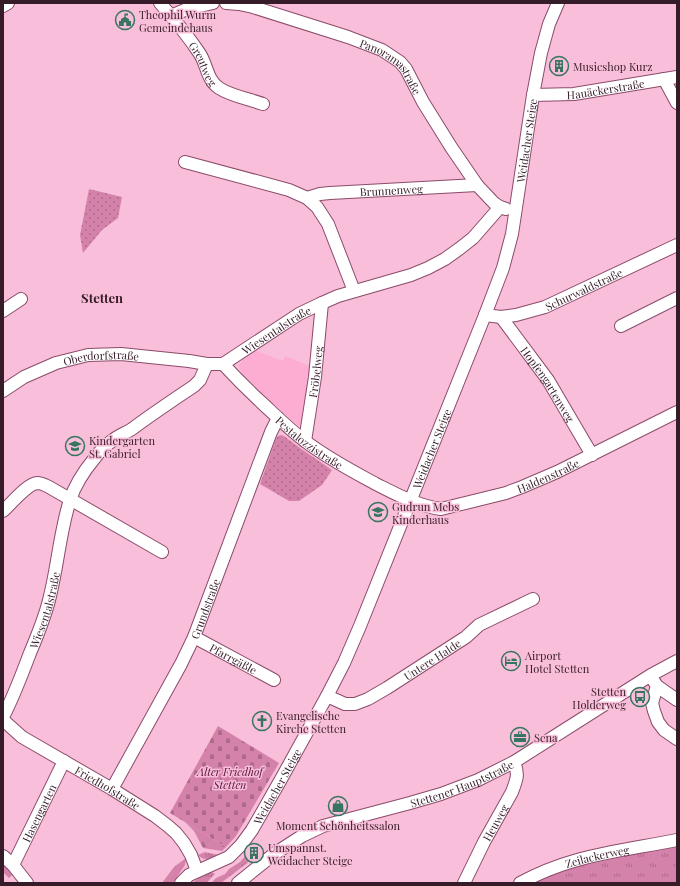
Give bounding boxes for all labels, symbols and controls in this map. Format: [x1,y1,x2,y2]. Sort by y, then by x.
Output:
place label: Theophil Wurm Gemeindehaus [139,7,216,35]
public building icon: Theophil Wurm Gemeindehaus [114,9,136,31]
street label: Panoramastraße [358,35,425,97]
street label: Greutweg [186,38,221,89]
building icon: Musicshop Kurz [548,55,570,77]
place label: Musicshop Kurz [573,59,653,74]
street label: Hauäckerstraße [567,75,646,102]
street label: Weidacher Steige [512,97,540,184]
street label: Brunnenweg [359,180,423,199]
street label: Schurwaldstraße [543,264,625,313]
district label: Stetten [81,289,123,306]
street label: Wiesentalstraße [238,302,313,358]
street label: Hopfengartenweg [518,343,579,425]
street label: Fröbelweg [304,345,325,399]
street label: Oberdorfstraße [61,346,140,368]
street label: Weidacher Steige [408,406,454,492]
street label: Pestalozzistraße [273,412,346,472]
place label: Kindergarten St. Gabriel [89,433,155,461]
school or university icon: Kindergarten St. Gabriel [64,435,86,457]
street label: Haldenstraße [515,455,582,496]
place label: Gudrun Mebs Kinderhaus [392,499,459,527]
school or university icon: Gudrun Mebs Kinderhaus [367,501,389,523]
street label: Wiesentalstraße [25,570,63,651]
street label: Grundstraße [186,576,223,641]
street label: Untere Halde [400,635,464,683]
street label: Pfarrgäßle [207,640,260,677]
place label: Airport Hotel Stetten [524,648,590,676]
hotel icon: Airport Hotel Stetten [500,650,522,672]
place label: Stetten Holderweg [572,684,626,712]
bus stop icon: Stetten Holderweg [629,686,651,708]
place label: Evangelische Kirche Stetten [276,708,347,736]
church icon: Evangelische Kirche Stetten [251,710,273,732]
office icon: Sena [509,726,531,748]
place label: Sena [534,730,558,745]
street label: Weidacher Steige [249,745,304,828]
street label: Stettener Hauptstraße [408,756,516,810]
street label: Friedhofstraße [72,762,144,813]
park label: Alter Friedhof Stetten [196,764,265,792]
street label: Hasengarten [18,781,59,844]
shop icon: Moment Schönheitssalon [327,795,349,817]
street label: Heuweg [479,801,511,844]
place label: Moment Schönheitssalon [276,818,401,833]
place label: Umspannst. Weidacher Steige [267,840,353,868]
street label: Zeilackerweg [563,841,630,871]
building icon: Umspannst. Weidacher Steige [243,842,265,864]

